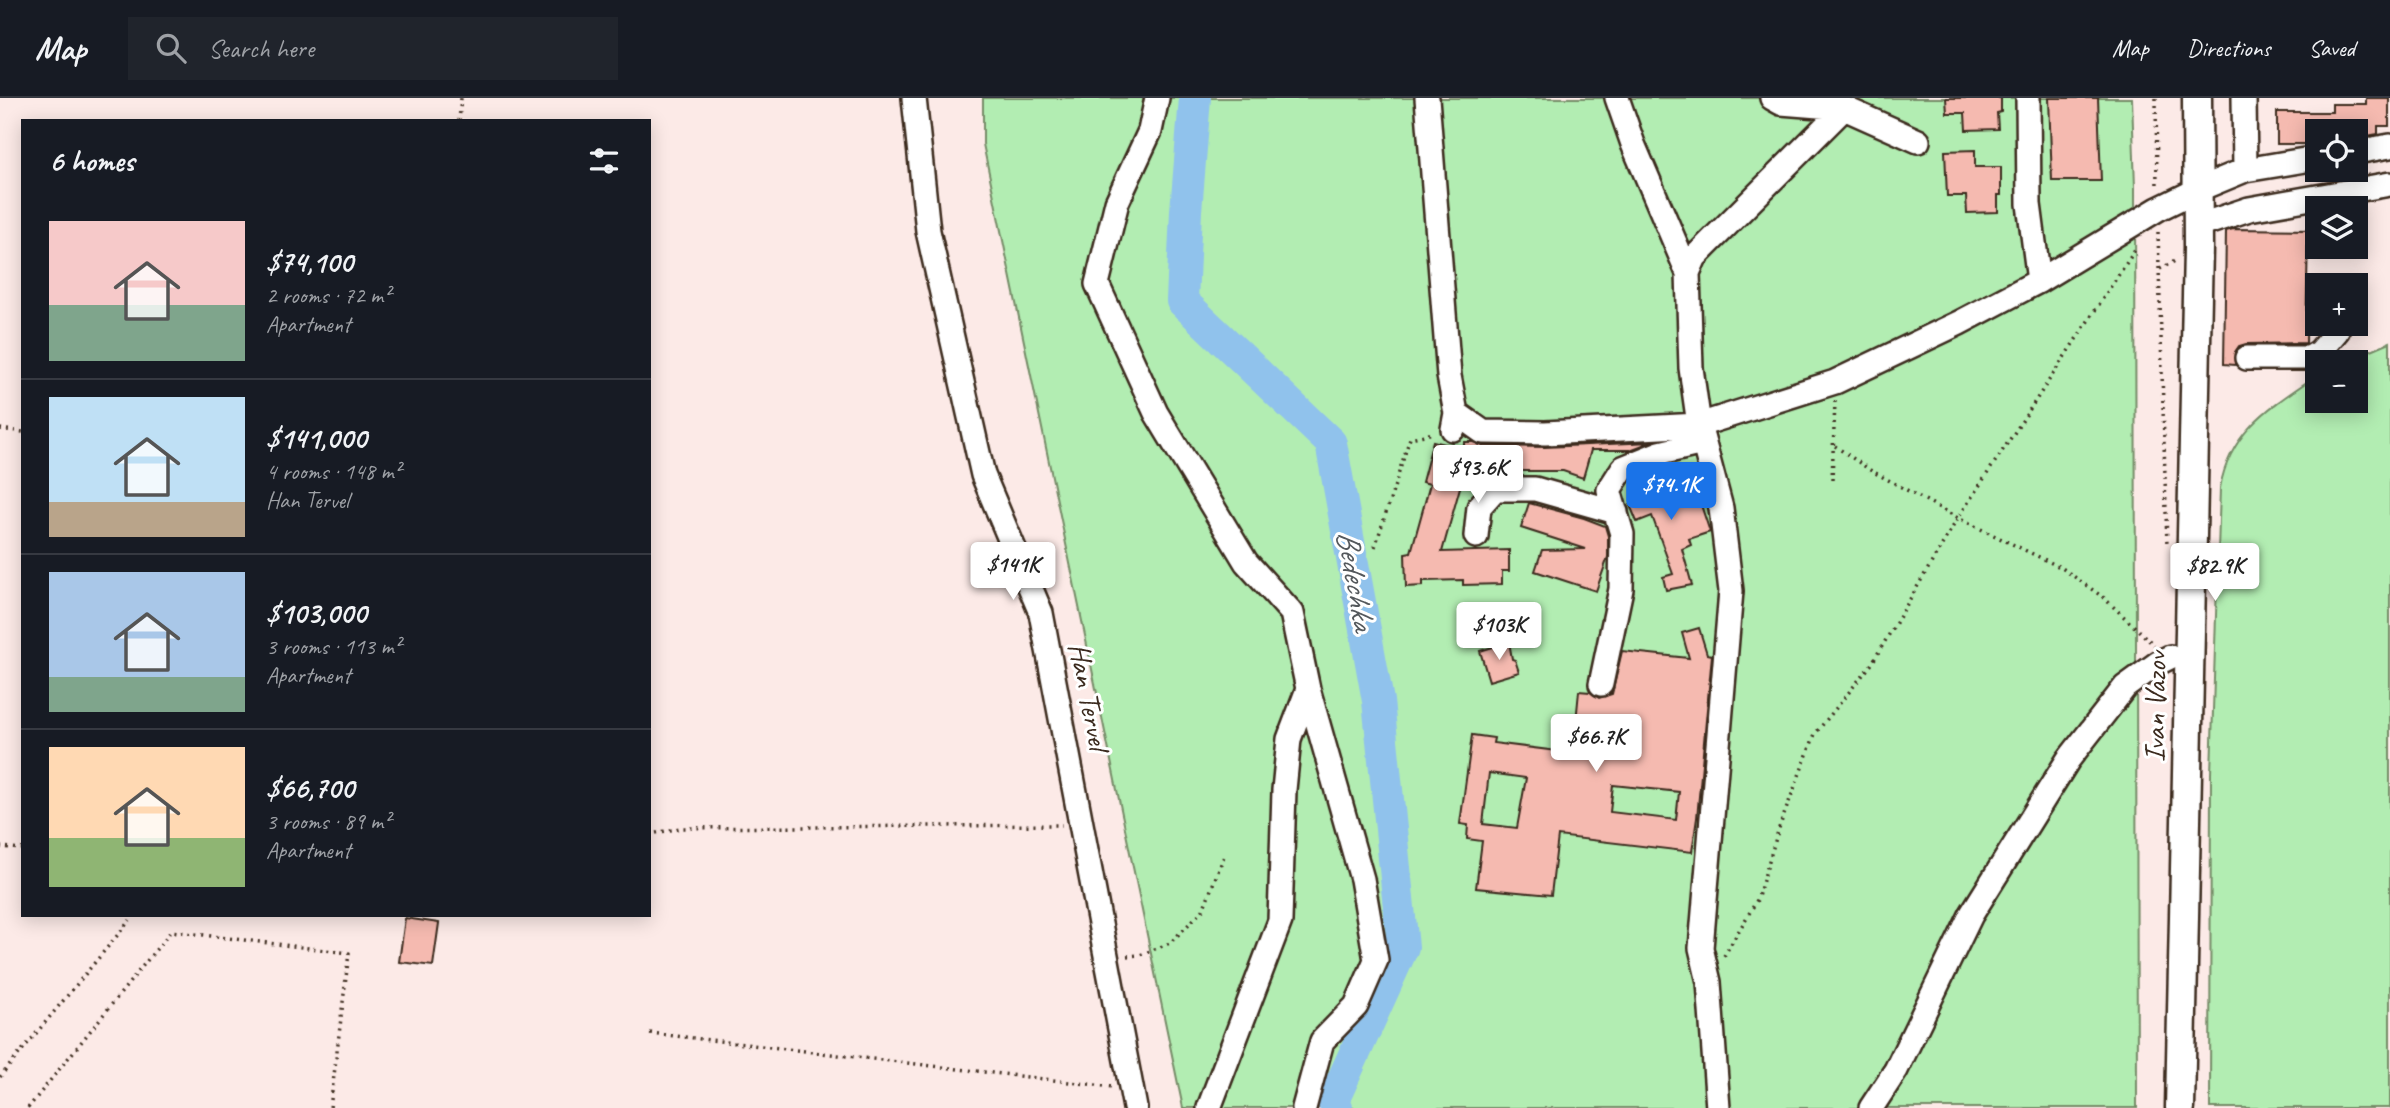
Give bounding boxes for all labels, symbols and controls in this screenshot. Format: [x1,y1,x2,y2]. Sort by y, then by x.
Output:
search box [128,17,618,80]
text: Map [35,27,86,69]
icon: search [152,29,190,67]
text: Search here [208,32,314,65]
text: Map [2112,33,2149,63]
text: Directions [2187,33,2270,63]
text: Saved [2308,33,2355,63]
map controls [2305,119,2368,413]
button: locate [2305,119,2368,182]
text: 6 homes [49,142,134,180]
icon: filters [585,142,623,180]
button: layers [2305,196,2368,259]
text: $74,100 [266,243,353,281]
icon: home [105,249,189,333]
button: + [2305,273,2368,336]
text: 2 rooms · 72 m² [266,281,390,310]
text: Apartment [266,310,351,339]
button: − [2305,350,2368,413]
text: $141,000 [266,419,366,457]
icon: home [105,425,189,509]
pin: $93.6K [1421,446,1535,505]
text: $93.6K [1449,453,1507,482]
text: 4 rooms · 148 m² [266,457,401,486]
pin: $74.1K [1614,462,1728,522]
text: $74.1K [1642,470,1700,499]
text: Han Tervel [266,486,349,515]
water label: Bedechka [1327,527,1386,637]
pin: $141K [964,542,1062,602]
pin: $82.9K [2158,544,2272,603]
text: $141K [986,550,1040,579]
text: $82.9K [2186,551,2244,580]
text: $103,000 [266,594,366,632]
icon: home [105,600,189,684]
pin: $103K [1450,602,1548,662]
text: $103K [1472,610,1526,639]
text: 3 rooms · 113 m² [266,632,401,661]
street label: Han Tervel [1060,639,1119,757]
street label: Ivan Vazov [2135,649,2175,762]
text: Apartment [266,661,351,690]
pin: $66.7K [1539,714,1653,774]
text: $66.7K [1567,722,1625,751]
text: $66,700 [266,769,354,807]
icon: home [105,775,189,859]
text: 3 rooms · 89 m² [266,807,390,836]
text: Apartment [266,836,351,865]

